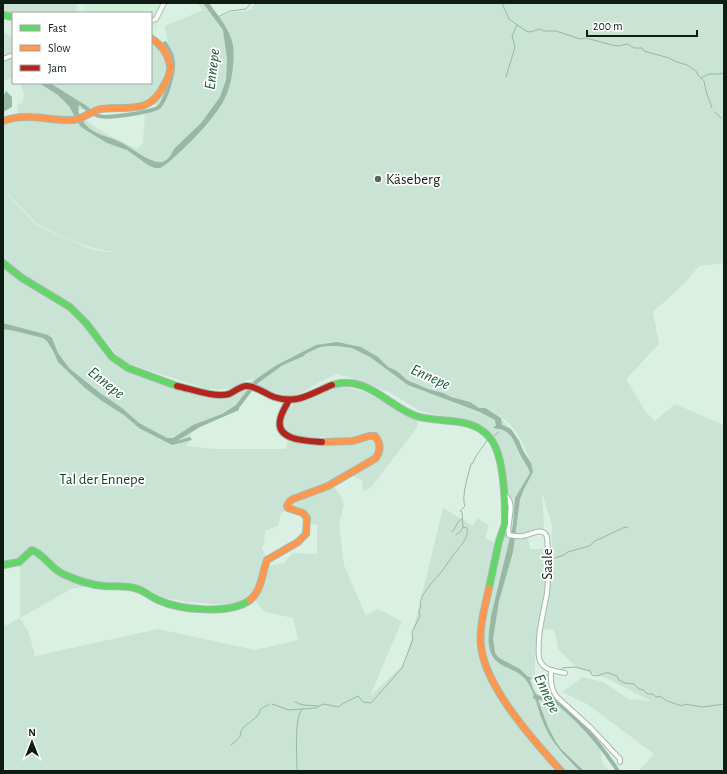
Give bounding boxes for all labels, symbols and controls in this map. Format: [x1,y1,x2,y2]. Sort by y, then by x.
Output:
legend [12,12,152,84]
scale bar [587,12,697,38]
text: 200 m [593,20,623,32]
text: Fast [48,22,67,34]
text: Slow [48,42,70,54]
water label: Ennepe [202,48,223,91]
text: Jam [48,62,67,74]
place label: Käseberg [386,172,441,187]
marker: Käseberg [373,174,383,184]
water label: Ennepe [408,361,453,394]
water label: Ennepe [85,364,128,403]
park label: Tal der Ennepe [59,472,145,487]
street label: Saale [540,548,555,580]
water label: Ennepe [530,671,563,716]
north arrow [12,722,52,762]
text: N [28,727,36,738]

